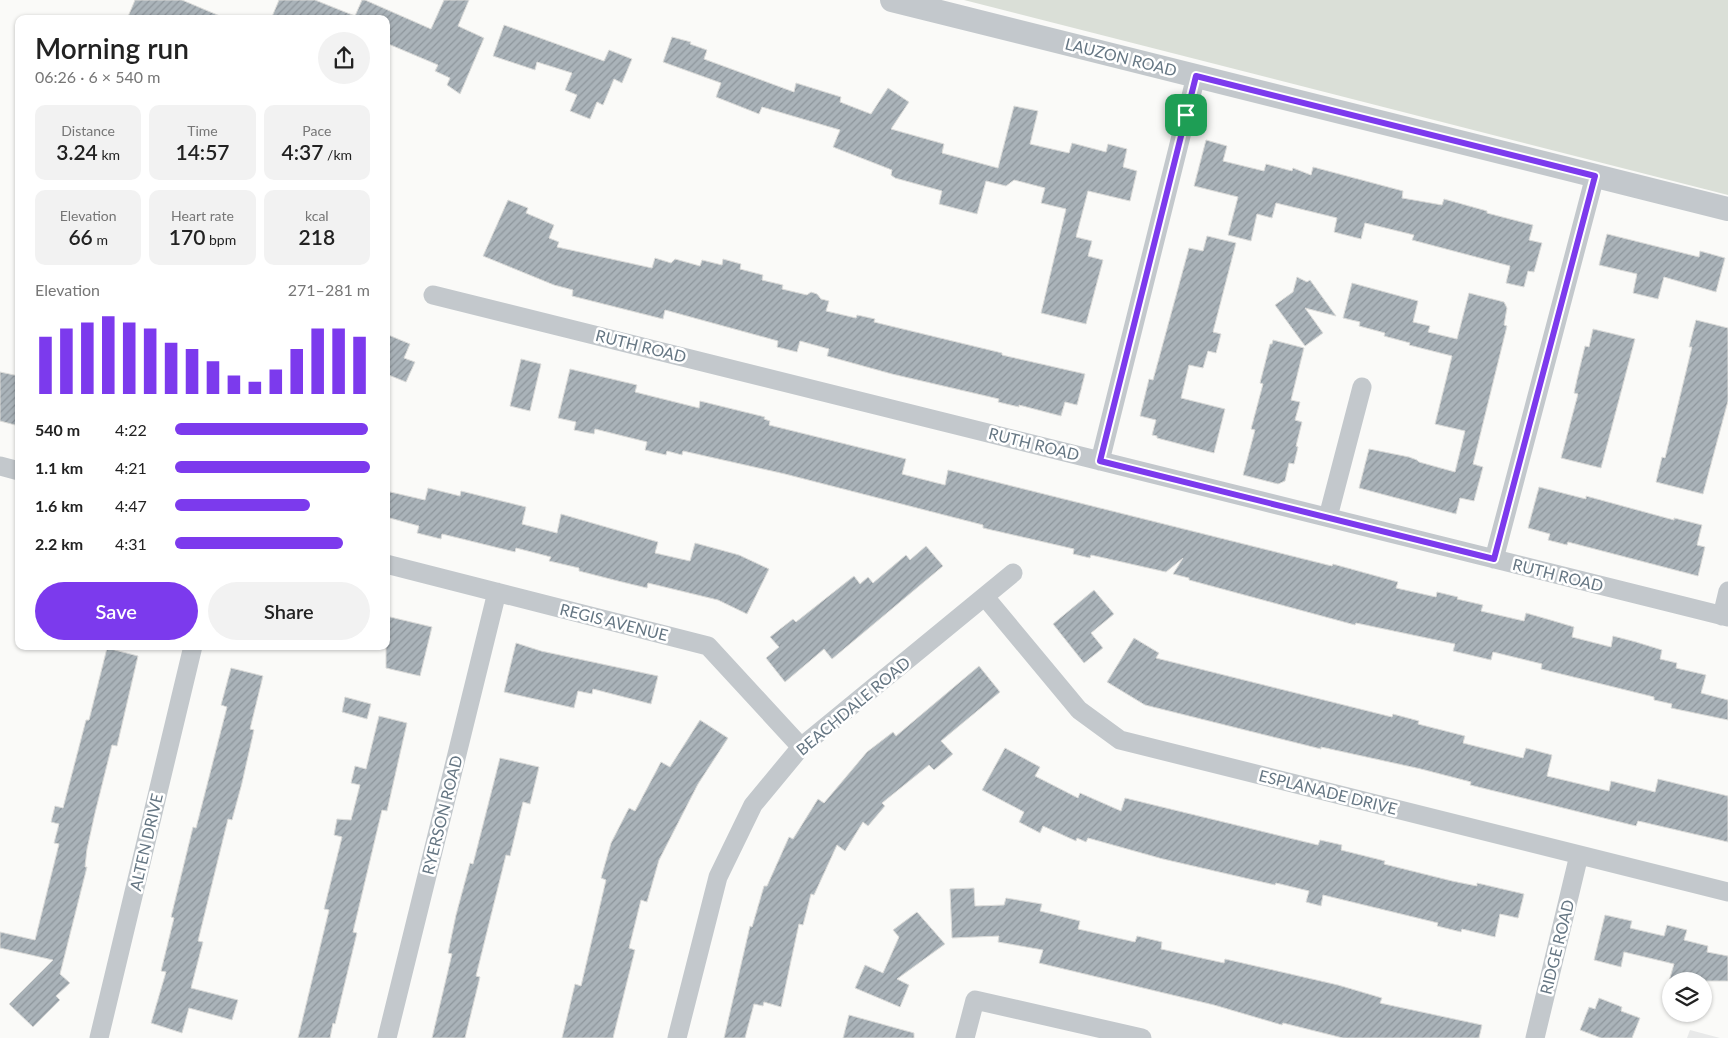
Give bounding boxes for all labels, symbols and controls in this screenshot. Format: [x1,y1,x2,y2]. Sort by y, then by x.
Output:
text: Morning run [35,31,189,65]
button: share [318,32,370,84]
street label: LAUZON ROAD [1063,33,1179,80]
text: 06:26 · 6 × 540 m [35,67,160,86]
pin [1165,94,1207,136]
icon: arrive [1172,101,1200,129]
text: Distance [61,122,115,139]
text: Time [187,122,218,139]
text: Pace [302,122,331,139]
text: 3.24 [56,139,98,164]
text: 14:57 [175,139,230,164]
text: 4:37 [282,139,323,164]
text: km [98,146,120,163]
text: /km [323,146,352,163]
text: Elevation [60,207,117,224]
text: Heart rate [171,207,234,224]
text: kcal [305,207,329,224]
text: 66 [68,224,93,249]
text: 170 [169,224,205,249]
text: 218 [299,224,335,249]
text: m [93,231,108,248]
text: bpm [205,231,236,248]
text: Elevation [35,280,100,299]
text: 271–281 m [288,280,370,299]
street label: RUTH ROAD [594,325,688,366]
text: 540 m [35,420,80,439]
text: 4:22 [115,420,147,439]
street label: RUTH ROAD [987,423,1081,464]
text: 1.1 km [35,458,83,477]
text: 4:21 [115,458,147,477]
text: 1.6 km [35,496,83,515]
text: 4:47 [115,496,147,515]
text: 2.2 km [35,534,83,553]
text: 4:31 [115,534,147,553]
street label: RUTH ROAD [1511,554,1605,595]
button: Save [35,582,198,640]
button: Share [208,582,370,640]
street label: REGIS AVENUE [558,599,670,644]
street label: BEACHDALE ROAD [792,652,913,759]
street label: RYERSON ROAD [418,753,465,876]
street label: ESPLANADE DRIVE [1257,765,1399,818]
street label: ALTEN DRIVE [125,791,166,892]
street label: RIDGE ROAD [1536,897,1577,996]
map controls [1662,972,1712,1022]
button: layers [1662,972,1712,1022]

